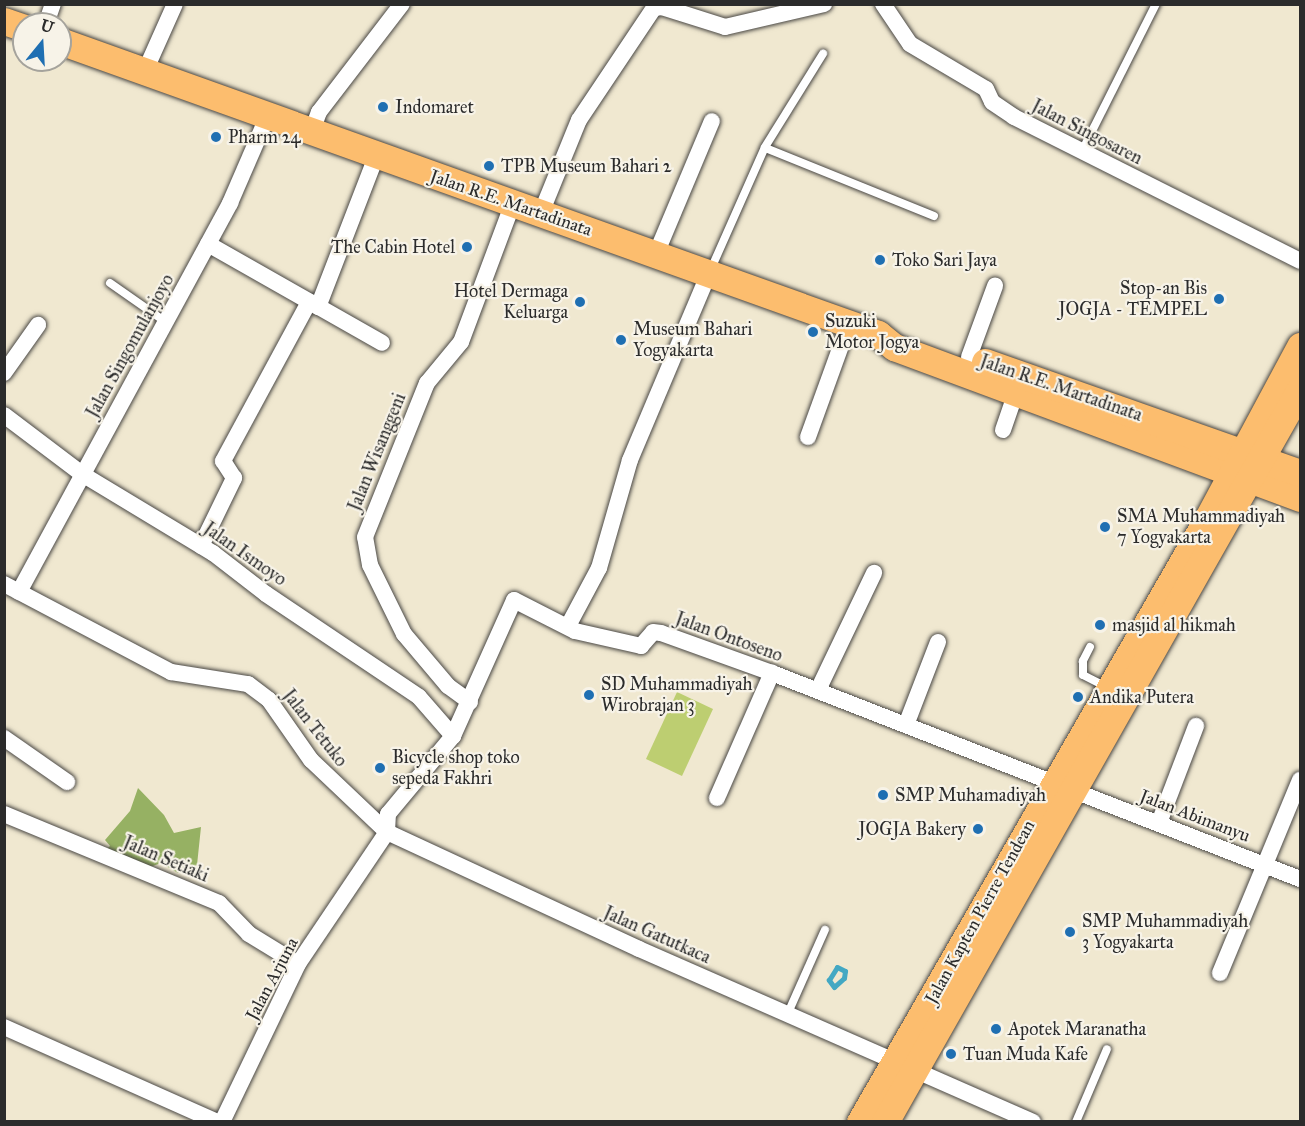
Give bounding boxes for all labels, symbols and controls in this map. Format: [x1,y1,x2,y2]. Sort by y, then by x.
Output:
north arrow [12,12,72,72]
text: U [38,15,56,37]
street label: Jalan Singosaren [1028,95,1146,169]
place label: Indomaret [395,96,474,118]
marker: Indomaret [376,100,390,114]
place label: Pharm 24 [228,126,301,148]
marker: Pharm 24 [209,130,223,144]
place label: TPB Museum Bahari 2 [501,155,672,177]
marker: TPB Museum Bahari 2 [482,159,496,173]
street label: Jalan R.E. Martadinata [427,165,595,241]
place label: The Cabin Hotel [331,236,455,258]
marker: The Cabin Hotel [460,240,474,254]
place label: Toko Sari Jaya [892,249,997,271]
marker: Toko Sari Jaya [873,253,887,267]
street label: Jalan Singomulanjoyo [82,270,178,422]
place label: Stop-an Bis JOGJA - TEMPEL [1058,278,1207,320]
place label: Hotel Dermaga Keluarga [454,281,568,324]
marker: Stop-an Bis JOGJA - TEMPEL [1212,292,1226,306]
marker: Hotel Dermaga Keluarga [573,295,587,309]
place label: Suzuki Motor Jogya [825,311,919,354]
place label: Museum Bahari Yogyakarta [633,319,752,362]
marker: Suzuki Motor Jogya [806,325,820,339]
marker: Museum Bahari Yogyakarta [614,333,628,347]
street label: Jalan R.E. Martadinata [977,350,1145,426]
street label: Jalan Wisanggeni [343,390,411,514]
place label: SMA Muhammadiyah 7 Yogyakarta [1117,506,1285,548]
street label: Jalan Ismoyo [199,518,291,590]
marker: SMA Muhammadiyah 7 Yogyakarta [1098,520,1112,534]
street label: Jalan Ontoseno [672,608,786,666]
place label: masjid al hikmah [1112,614,1236,636]
marker: masjid al hikmah [1093,618,1107,632]
place label: SD Muhammadiyah Wirobrajan 3 [601,674,753,716]
street label: Jalan Tetuko [278,685,352,771]
place label: Andika Putera [1090,686,1194,708]
marker: SD Muhammadiyah Wirobrajan 3 [582,688,596,702]
marker: Andika Putera [1071,690,1085,704]
place label: Bicycle shop toko sepeda Fakhri [392,747,520,789]
marker: Bicycle shop toko sepeda Fakhri [373,761,387,775]
place label: SMP Muhamadiyah [895,784,1046,806]
street label: Jalan Abimanyu [1137,785,1253,847]
marker: SMP Muhamadiyah [876,788,890,802]
street label: Jalan Kapten Pierre Tendean [920,816,1040,1008]
place label: JOGJA Bakery [859,818,966,840]
marker: JOGJA Bakery [971,822,985,836]
street label: Jalan Setiaki [120,831,212,887]
street label: Jalan Gatutkaca [600,902,714,968]
place label: SMP Muhammadiyah 3 Yogyakarta [1082,911,1248,954]
marker: SMP Muhammadiyah 3 Yogyakarta [1063,925,1077,939]
street label: Jalan Arjuna [241,934,303,1024]
place label: Apotek Maranatha [1008,1018,1146,1040]
marker: Apotek Maranatha [989,1022,1003,1036]
place label: Tuan Muda Kafe [963,1043,1088,1065]
marker: Tuan Muda Kafe [944,1047,958,1061]

